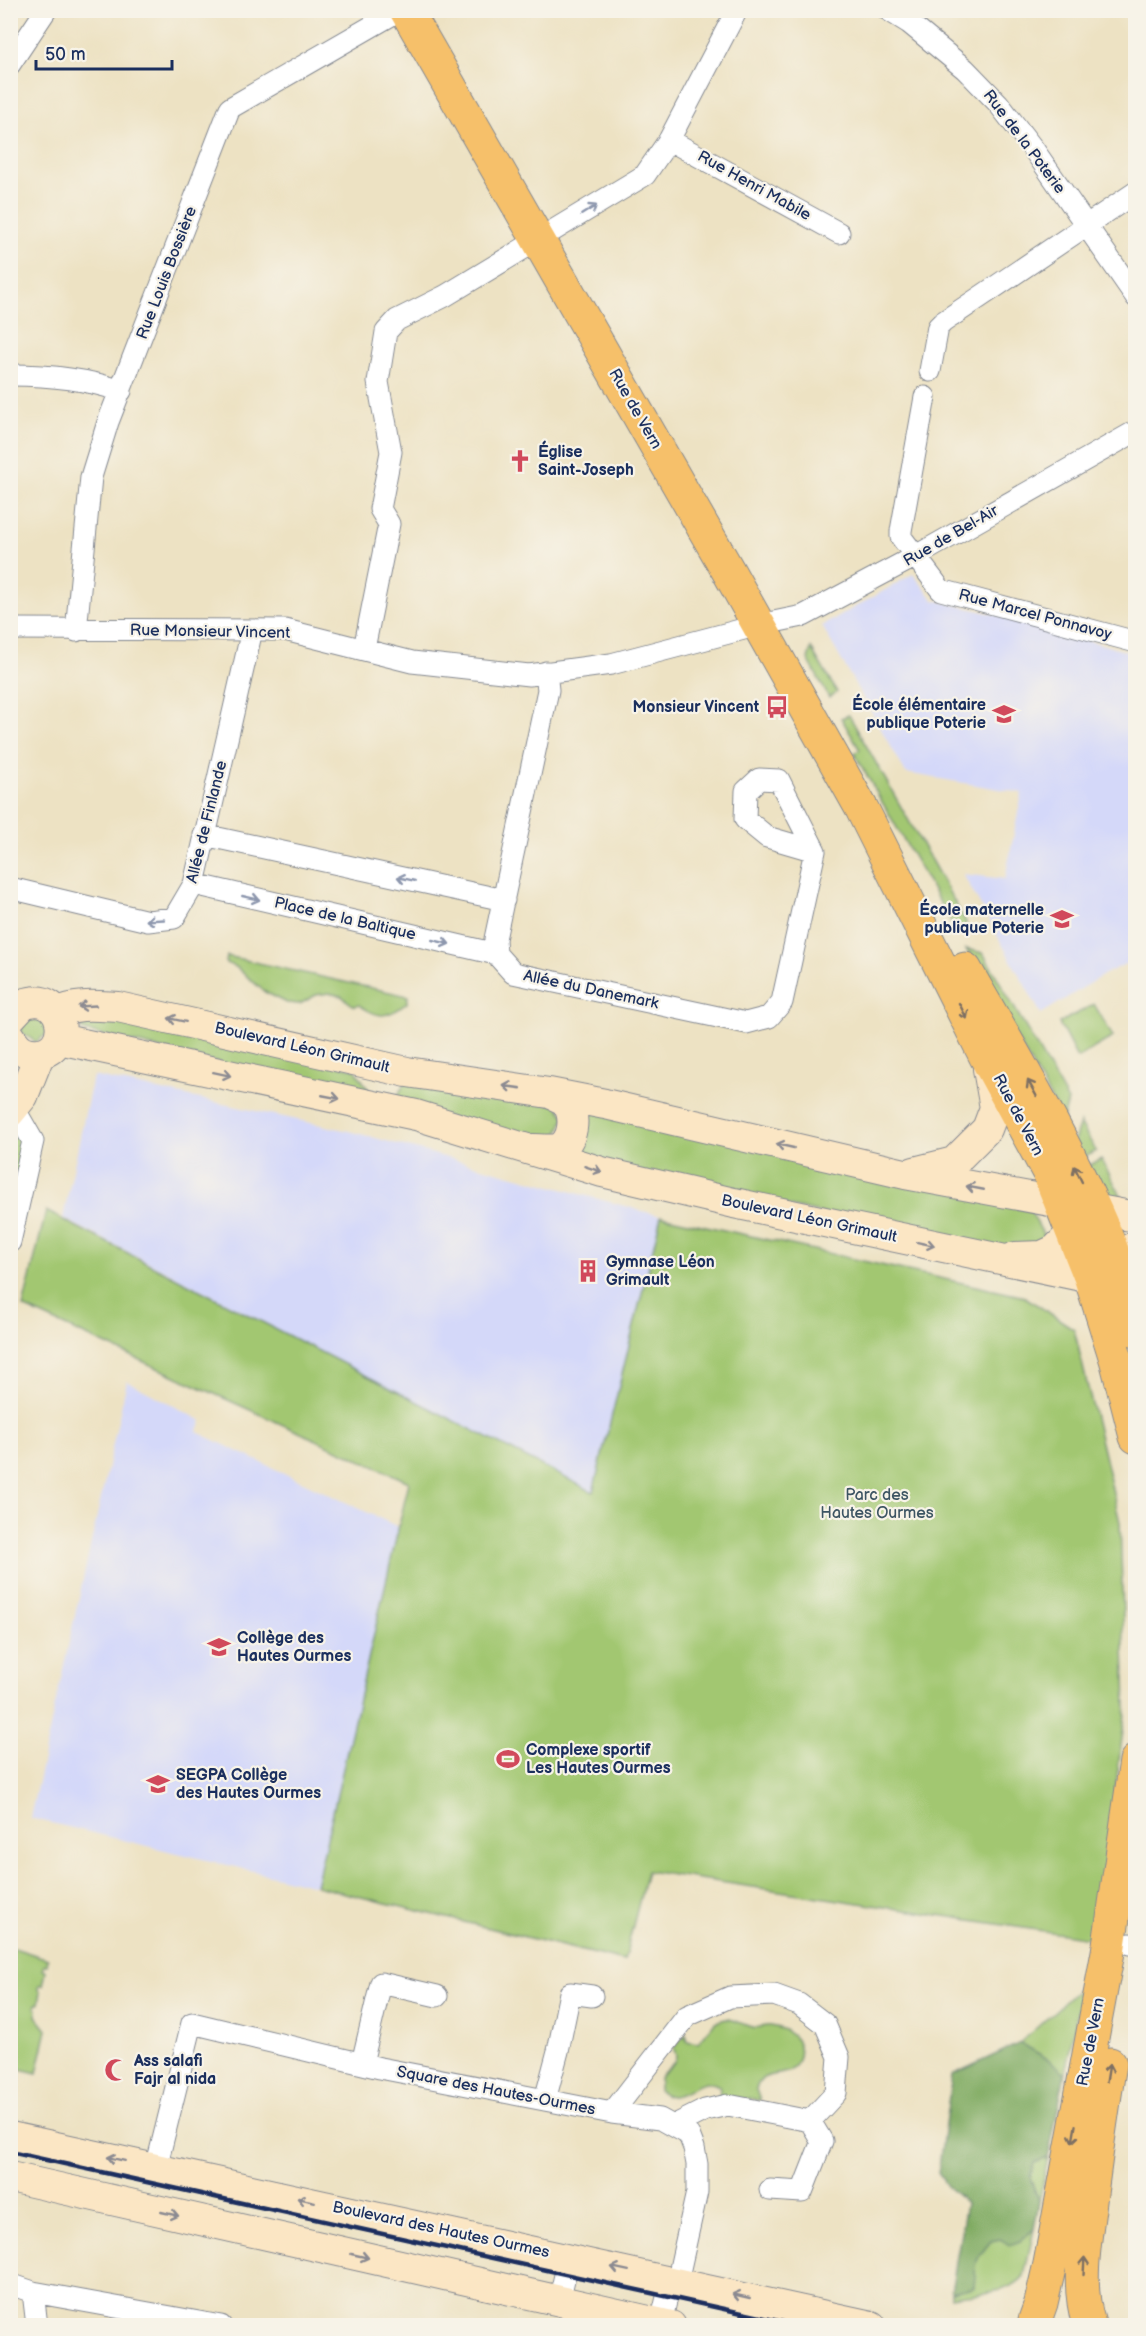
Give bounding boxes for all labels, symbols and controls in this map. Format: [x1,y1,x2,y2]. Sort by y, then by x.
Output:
scale bar [36,33,172,71]
text: 50 m [45,44,86,65]
street label: Rue de la Poterie [979,86,1070,198]
street label: Rue Henri Mabile [694,147,814,225]
street label: Rue Louis Bossière [133,203,201,342]
one-way arrow [580,204,597,216]
street label: Rue de Vern [604,365,666,453]
place label: Église Saint-Joseph [538,440,634,480]
church icon: Église Saint-Joseph [507,448,533,474]
street label: Rue de Bel-Air [900,501,1002,571]
street label: Rue Marcel Ponnavoy [956,585,1114,645]
street label: Rue Monsieur Vincent [130,621,290,643]
place label: École élémentaire publique Poterie [852,693,986,733]
bus stop icon: Monsieur Vincent [764,694,790,720]
place label: Monsieur Vincent [633,698,760,717]
school or university icon: École élémentaire publique Poterie [991,701,1017,727]
street label: Allée de Finlande [183,758,232,885]
one-way arrow [397,872,416,884]
one-way arrow [241,892,260,904]
street label: Place de la Baltique [272,893,418,945]
place label: École maternelle publique Poterie [919,898,1044,938]
school or university icon: École maternelle publique Poterie [1049,906,1075,932]
one-way arrow [146,914,166,925]
one-way arrow [431,936,450,948]
street label: Allée du Danemark [522,966,660,1014]
one-way arrow [77,1001,97,1012]
one-way arrow [957,1002,969,1019]
one-way arrow [168,1014,188,1025]
street label: Boulevard Léon Grimault [213,1019,392,1077]
one-way arrow [212,1069,231,1081]
street label: Rue de Vern [989,1071,1047,1159]
one-way arrow [1026,1080,1038,1097]
one-way arrow [503,1082,523,1093]
one-way arrow [321,1092,340,1103]
one-way arrow [776,1139,795,1151]
one-way arrow [583,1164,602,1175]
one-way arrow [1072,1166,1084,1184]
one-way arrow [966,1182,986,1193]
street label: Boulevard Léon Grimault [719,1191,899,1247]
one-way arrow [916,1239,936,1250]
place label: Gymnase Léon Grimault [606,1253,715,1290]
building icon: Gymnase Léon Grimault [575,1258,601,1284]
park label: Parc des Hautes Ourmes [820,1486,934,1523]
place label: Collège des Hautes Ourmes [237,1629,351,1666]
school or university icon: Collège des Hautes Ourmes [206,1634,232,1660]
place label: Complexe sportif Les Hautes Ourmes [526,1741,671,1778]
sports icon: Complexe sportif Les Hautes Ourmes [495,1746,521,1772]
place label: SEGPA Collège des Hautes Ourmes [176,1766,321,1803]
school or university icon: SEGPA Collège des Hautes Ourmes [145,1771,171,1797]
street label: Rue de Vern [1073,1996,1109,2088]
place label: Ass salafi Fajr al nida [133,2052,216,2089]
mosque icon: Ass salafi Fajr al nida [103,2057,129,2083]
street label: Square des Hautes-Ourmes [395,2062,597,2120]
one-way arrow [1103,2063,1114,2083]
one-way arrow [1068,2123,1079,2143]
one-way arrow [107,2153,126,2164]
one-way arrow [297,2194,316,2206]
street label: Boulevard des Hautes Ourmes [331,2198,551,2262]
one-way arrow [160,2209,179,2220]
one-way arrow [350,2251,369,2263]
one-way arrow [1078,2257,1089,2277]
one-way arrow [611,2263,630,2274]
one-way arrow [732,2290,751,2301]

